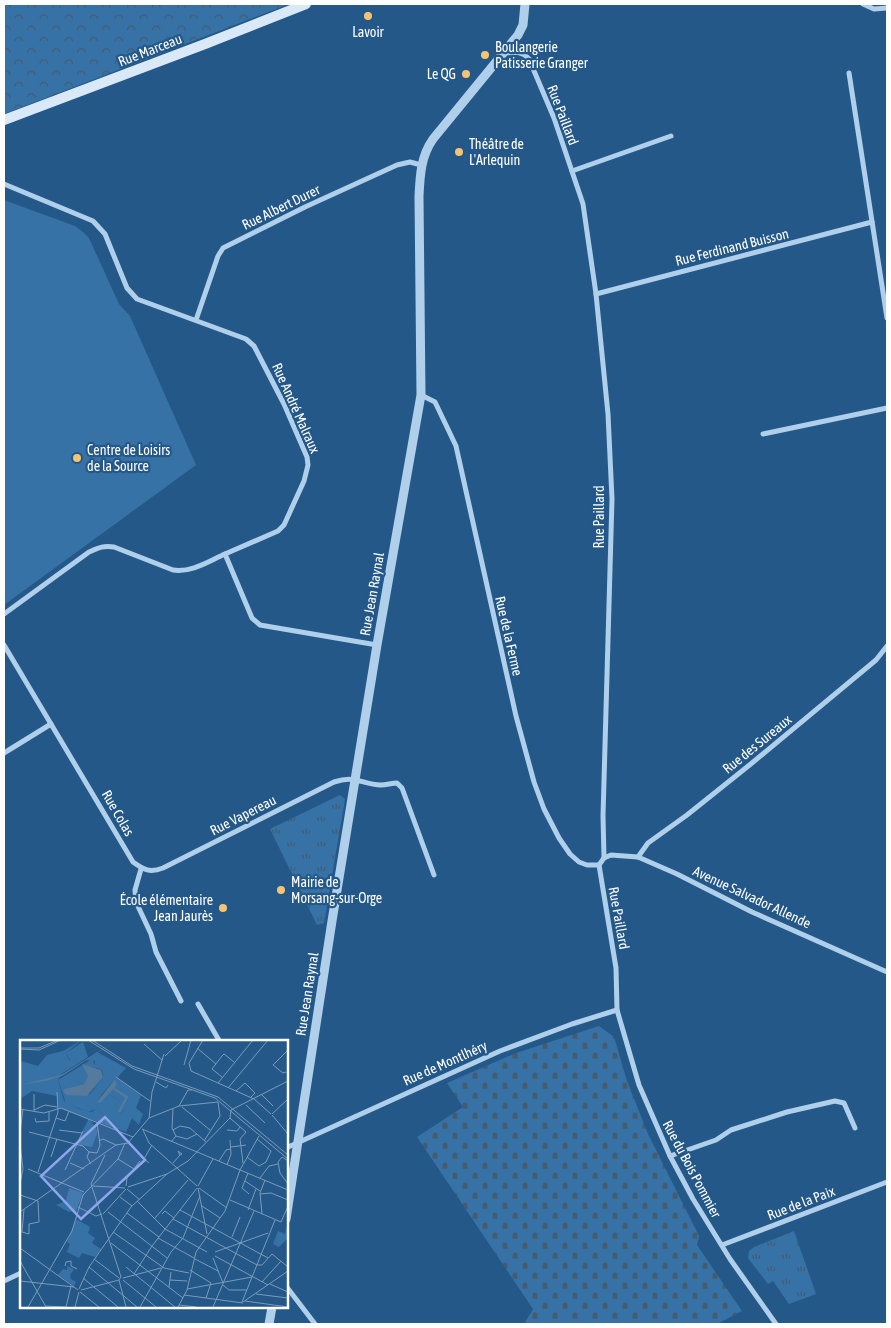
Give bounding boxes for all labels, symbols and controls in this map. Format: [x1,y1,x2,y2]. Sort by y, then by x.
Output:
marker: Lavoir [362,10,374,22]
place label: Lavoir [352,24,385,40]
street label: Rue Marceau [116,31,184,69]
place label: Boulangerie Patisserie Granger [495,39,589,71]
marker: Boulangerie Patisserie Granger [479,49,491,61]
place label: Le QG [427,66,456,82]
marker: Le QG [460,68,472,80]
street label: Rue Paillard [544,83,582,147]
place label: Théâtre de L'Arlequin [469,136,524,168]
marker: Théâtre de L'Arlequin [453,146,465,158]
street label: Rue Albert Durer [239,181,323,233]
street label: Rue Ferdinand Buisson [674,225,790,269]
street label: Rue André Malraux [269,360,323,456]
place label: Centre de Loisirs de la Source [87,442,170,474]
marker: Centre de Loisirs de la Source [71,452,83,464]
street label: Rue Paillard [591,485,607,549]
street label: Rue Jean Raynal [357,551,387,637]
street label: Rue de la Ferme [492,595,526,677]
street label: Rue des Sureaux [719,711,795,777]
street label: Rue Colas [99,787,137,839]
street label: Rue Vapereau [207,792,279,838]
street label: Avenue Salvador Allende [690,863,814,931]
place label: Mairie de Morsang-sur-Orge [291,874,382,906]
marker: Mairie de Morsang-sur-Orge [275,884,287,896]
street label: Rue Paillard [606,886,632,950]
place label: École élémentaire Jean Jaurès [120,892,213,924]
marker: École élémentaire Jean Jaurès [217,902,229,914]
street label: Rue Jean Raynal [292,951,322,1037]
street label: Rue de Montlhéry [400,1037,490,1089]
inset map [20,1040,288,1308]
street label: Rue du Bois Pommier [660,1118,725,1221]
street label: Rue de la Paix [765,1183,837,1223]

